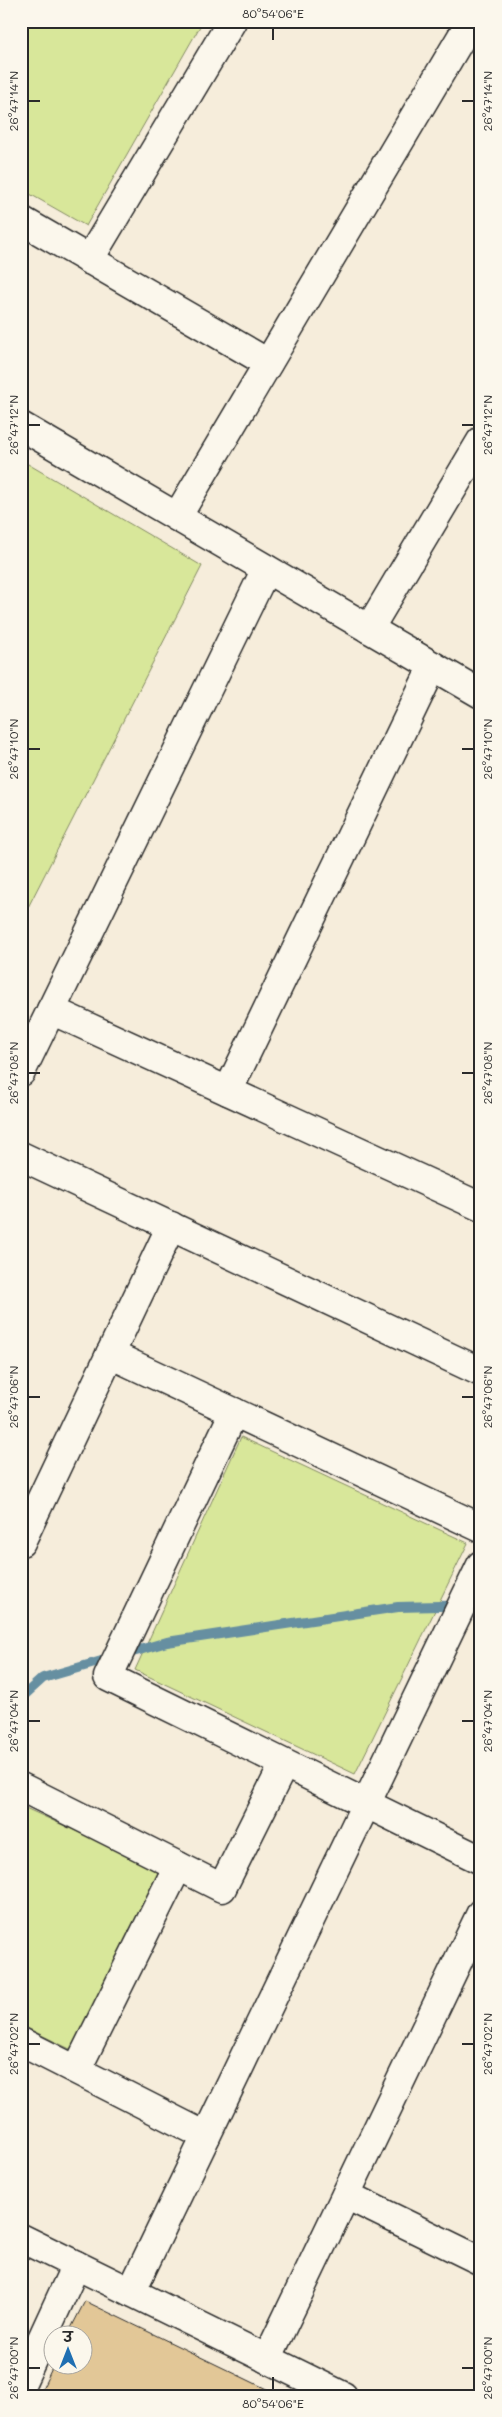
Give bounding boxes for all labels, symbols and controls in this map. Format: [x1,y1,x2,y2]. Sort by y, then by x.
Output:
text: 80°54'06"E [242,5,304,21]
text: 26°47'14"N [5,71,21,131]
text: 26°47'14"N [479,71,495,131]
text: 26°47'12"N [5,395,21,455]
text: 26°47'12"N [479,395,495,455]
text: 26°47'10"N [5,719,21,779]
text: 26°47'10"N [479,719,495,779]
text: 26°47'08"N [5,1042,21,1104]
text: 26°47'08"N [479,1042,495,1104]
text: 26°47'06"N [5,1366,21,1428]
text: 26°47'06"N [479,1366,495,1428]
text: 26°47'04"N [5,1690,21,1752]
text: 26°47'04"N [479,1690,495,1752]
text: 26°47'02"N [5,2013,21,2075]
text: 26°47'02"N [479,2013,495,2075]
north arrow [42,2324,92,2374]
text: उ [61,2327,74,2346]
text: 26°47'00"N [5,2337,21,2399]
text: 26°47'00"N [479,2337,495,2399]
text: 80°54'06"E [242,2395,304,2411]

